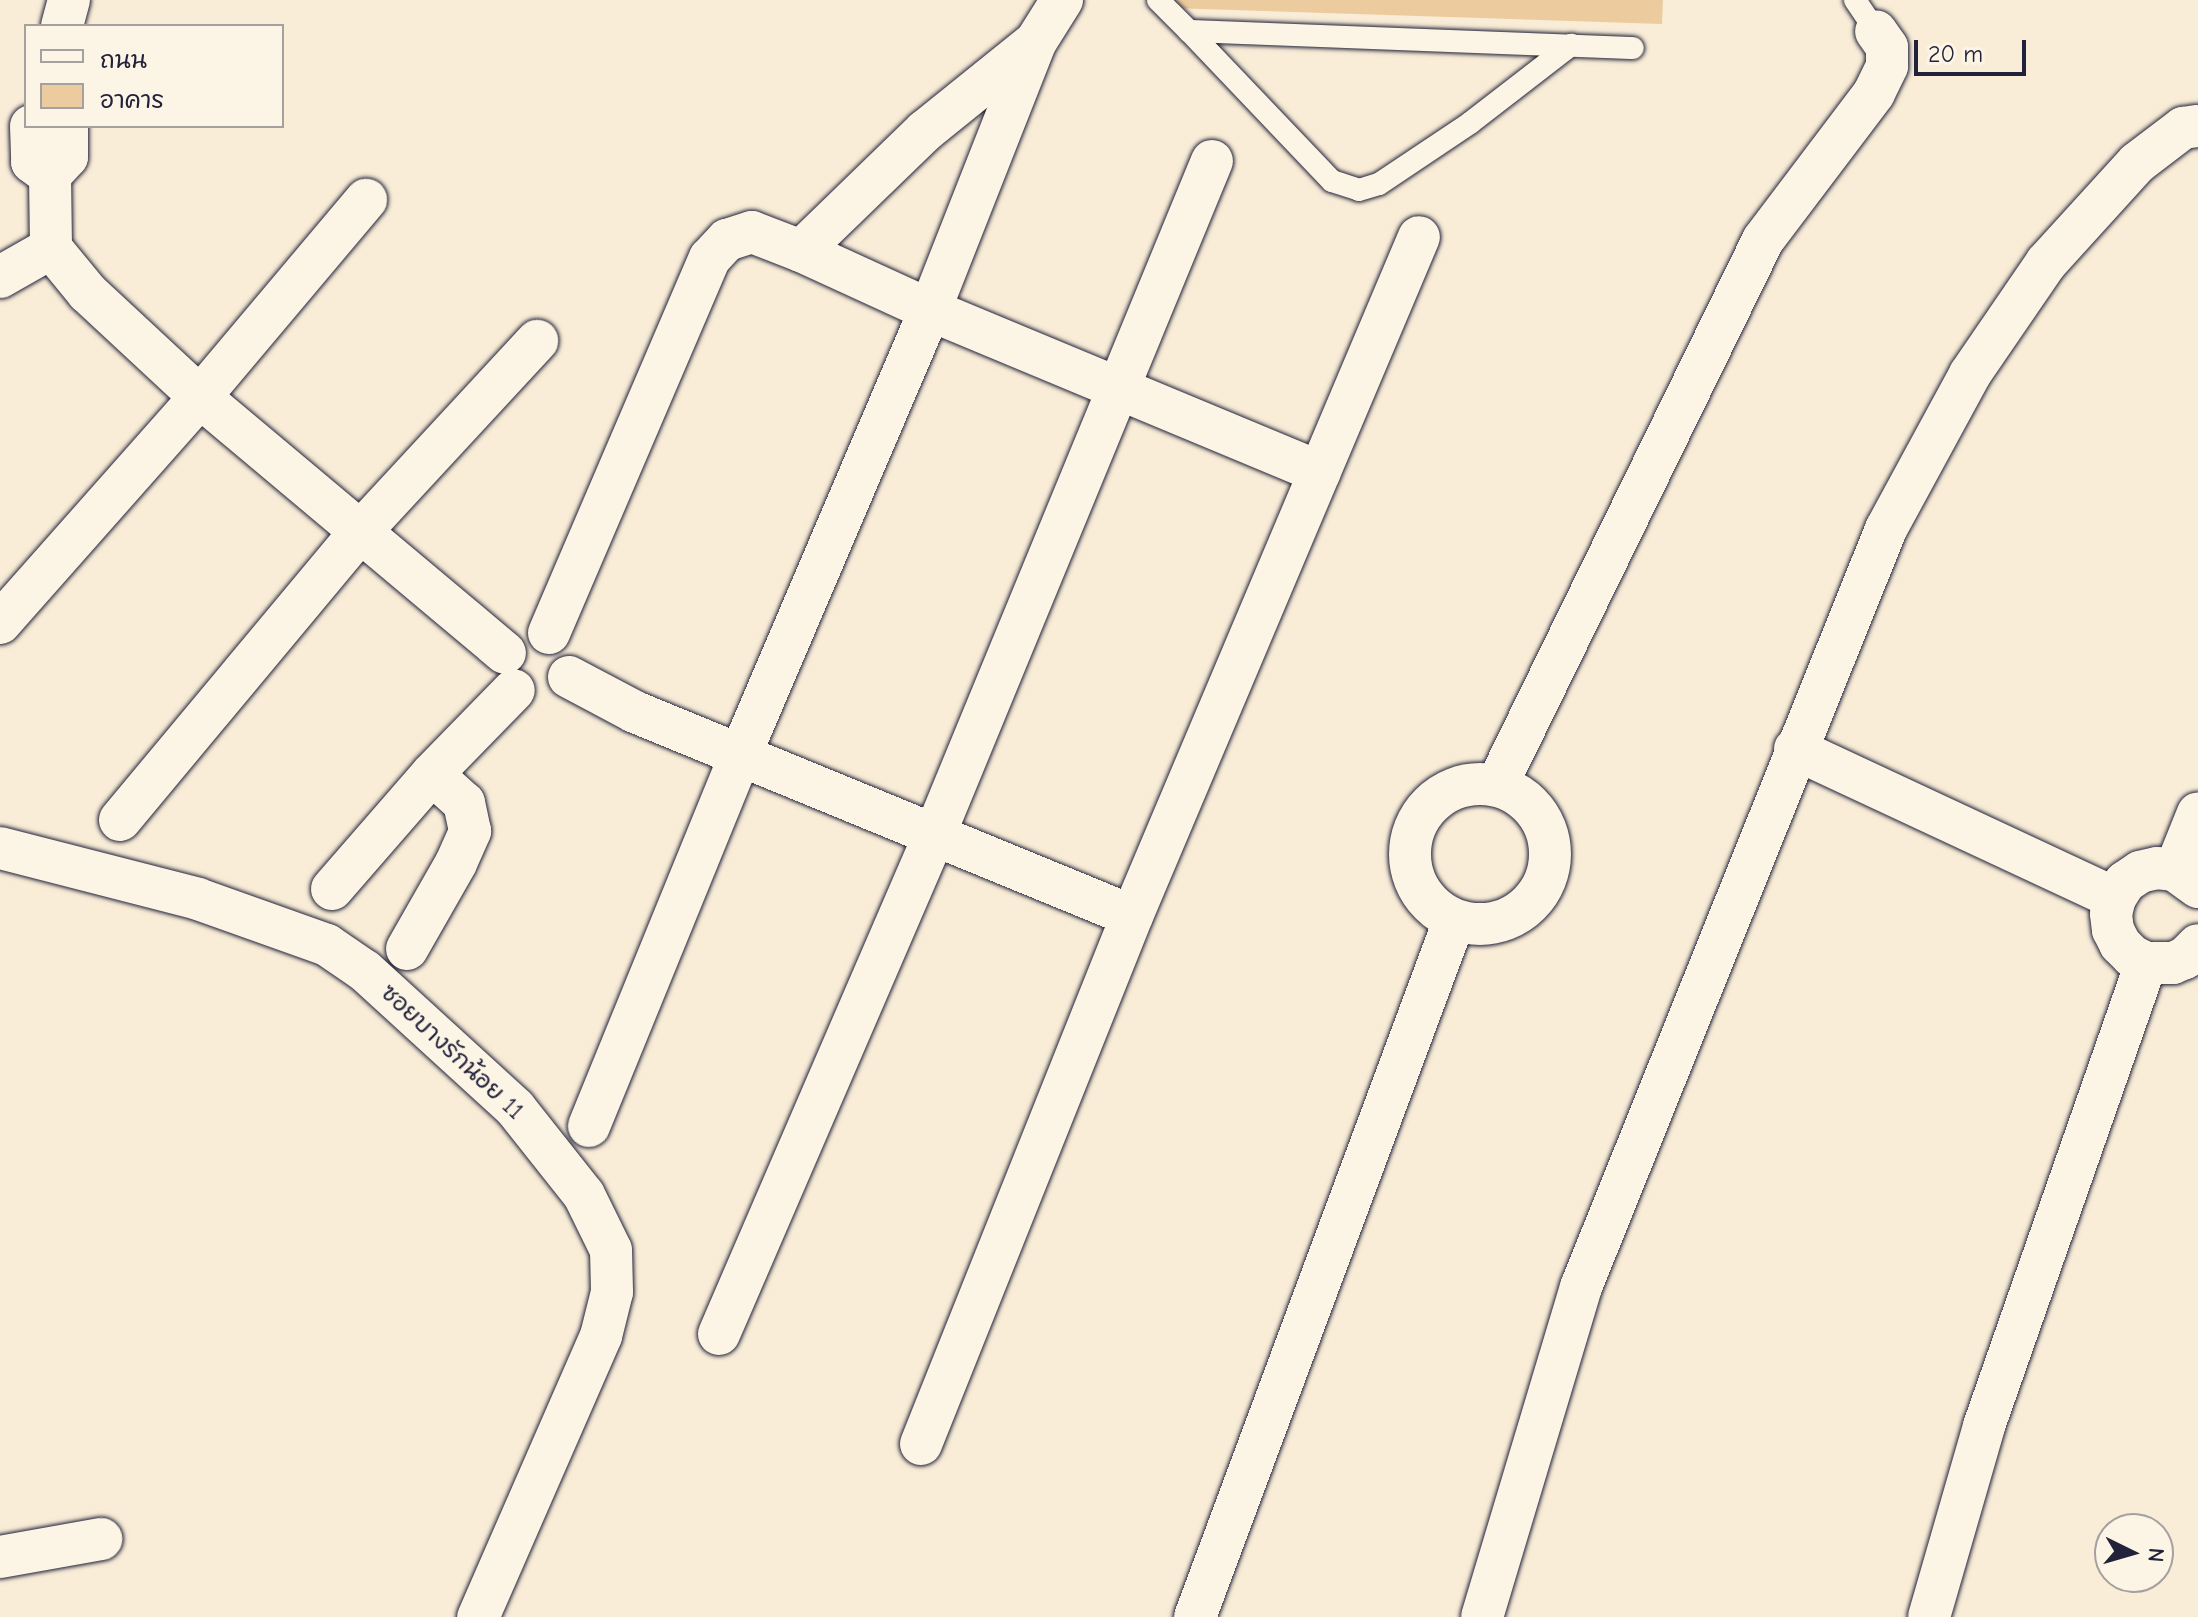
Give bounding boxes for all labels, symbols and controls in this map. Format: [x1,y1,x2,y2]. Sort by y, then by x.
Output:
legend [24,24,284,128]
scale bar [1918,24,2030,74]
text: 20 m [1928,40,1983,68]
text: ถนน [100,46,147,74]
text: อาคาร [100,86,164,114]
street label: ซอยบางรักน้อย 11 [374,978,530,1126]
north arrow [2094,1513,2174,1593]
text: N [2142,1547,2169,1563]

